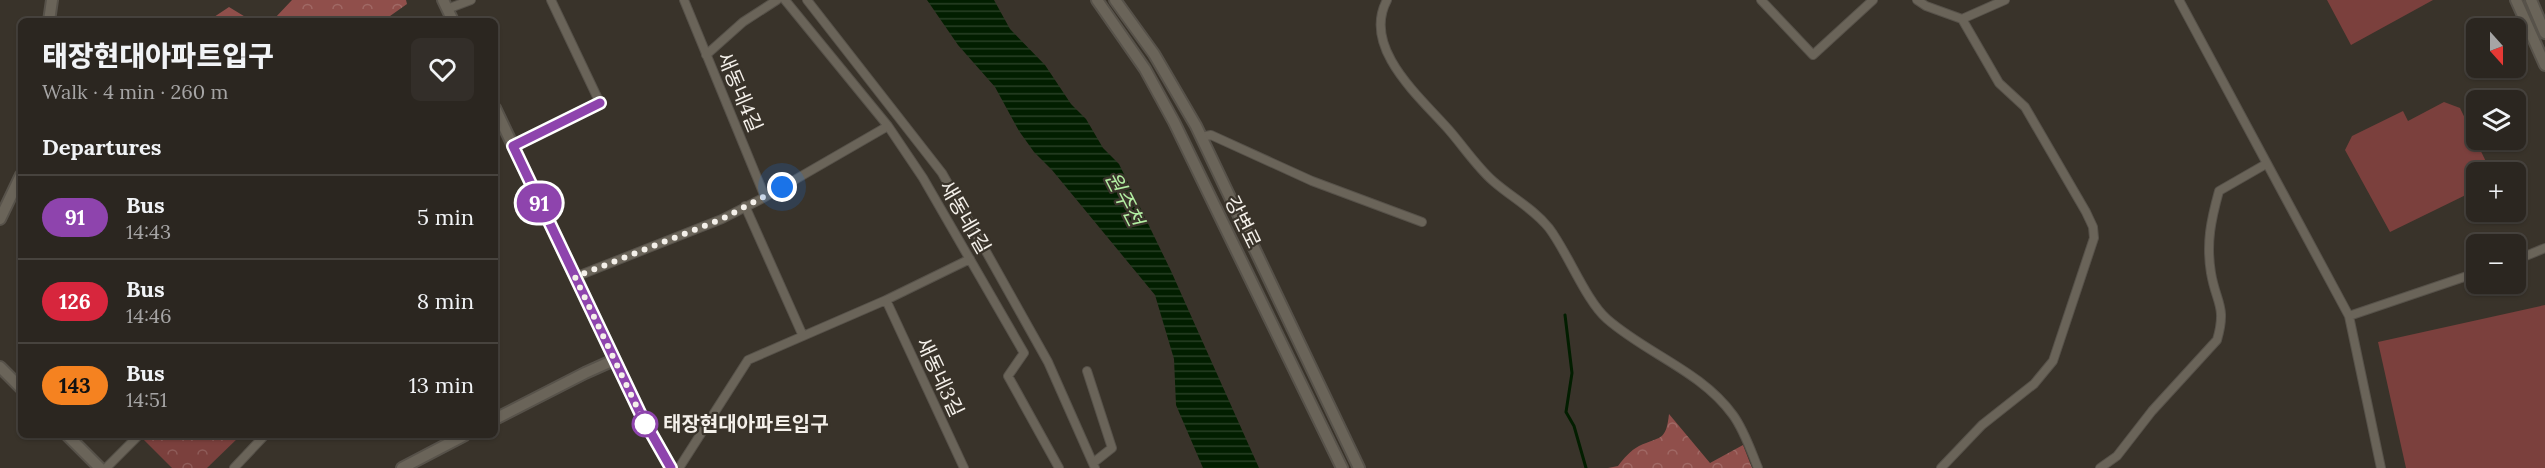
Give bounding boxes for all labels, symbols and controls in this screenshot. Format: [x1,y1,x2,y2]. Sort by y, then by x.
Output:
north arrow [2466,18,2526,78]
map controls [2466,18,2526,294]
text: 태장현대아파트입구 [42,38,274,74]
button: heart [411,38,474,101]
street label: 새동네4길 [712,48,768,136]
text: Walk · 4 min · 260 m [42,79,228,104]
button: layers [2466,90,2526,150]
text: Departures [42,133,161,161]
button: + [2466,162,2526,222]
water label: 원주천 [1099,167,1151,233]
your location [767,172,797,202]
street label: 새동네1길 [934,175,996,258]
line badge: 91 [512,184,566,222]
text: 91 [529,190,549,217]
text: Bus [126,191,165,219]
street label: 강변로 [1220,191,1267,252]
text: 5 min [417,203,474,231]
text: 91 [65,204,85,231]
text: 14:43 [126,219,171,244]
button: − [2466,234,2526,294]
text: Bus [126,275,165,303]
text: 8 min [417,287,474,315]
text: 126 [59,288,91,315]
text: 14:46 [126,303,172,328]
street label: 새동네3길 [911,333,970,420]
text: Bus [126,359,165,387]
text: 13 min [409,371,474,399]
text: 143 [59,372,91,399]
text: 14:51 [126,387,167,412]
marker: 태장현대아파트입구 [632,411,658,437]
place label: 태장현대아파트입구 [663,411,829,436]

